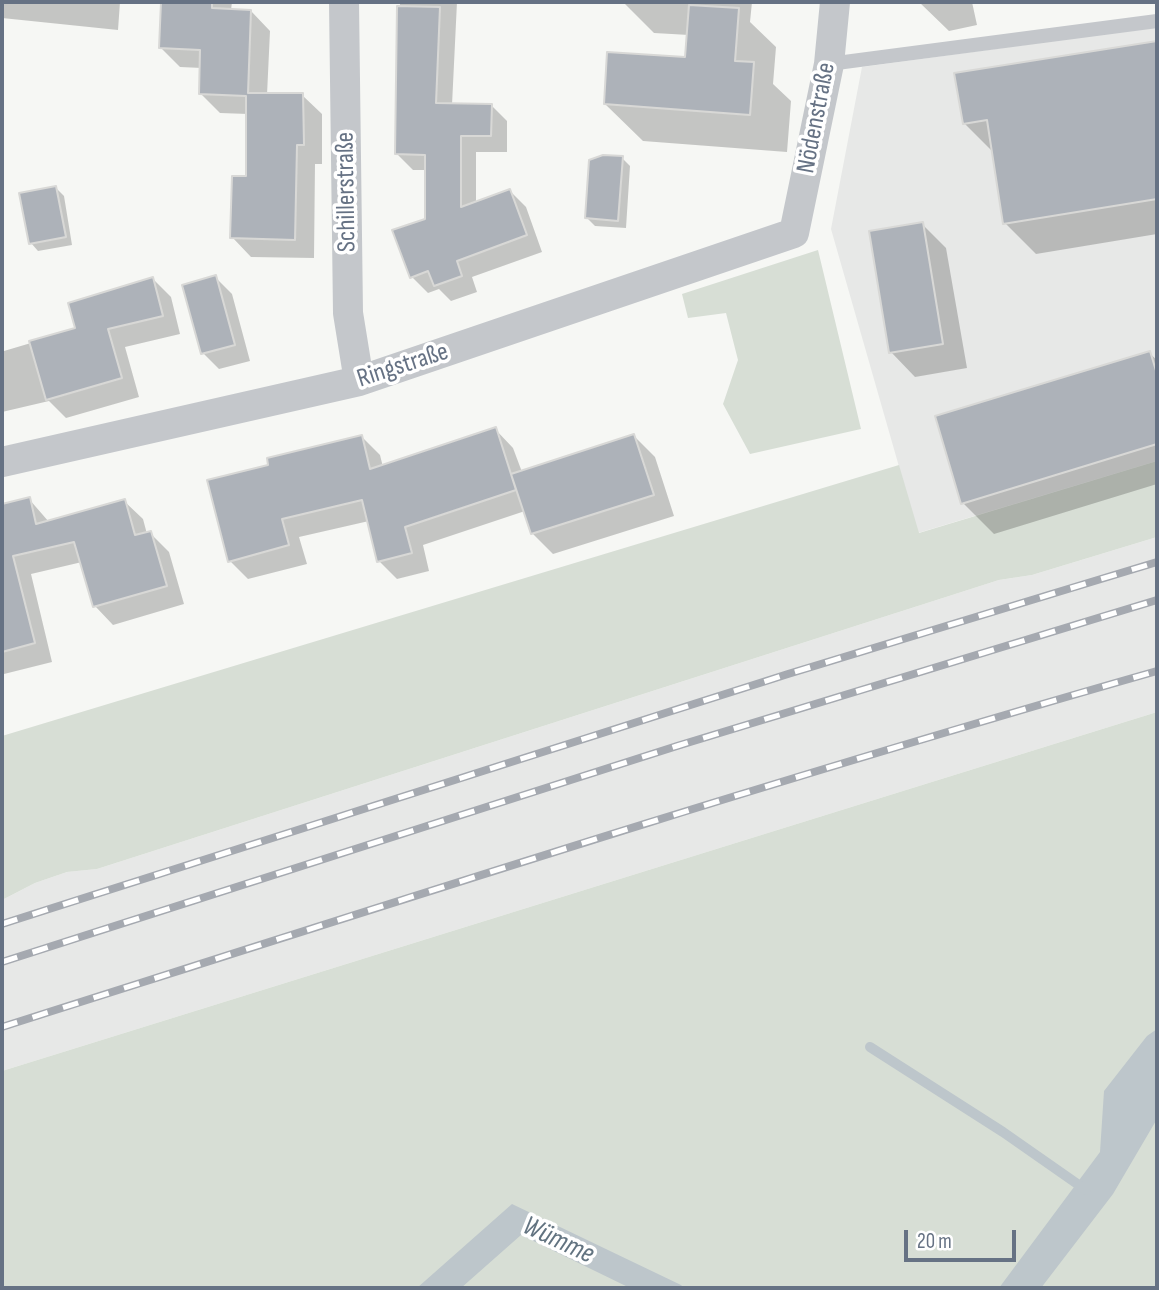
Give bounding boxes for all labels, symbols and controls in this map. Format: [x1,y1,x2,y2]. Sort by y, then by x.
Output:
street label: Nödenstraße [791,60,843,176]
street label: Schillerstraße [330,132,364,252]
street label: Ringstraße [353,337,453,395]
water label: Wümme [517,1210,599,1272]
scale bar [907,1216,1019,1260]
text: 20 m [917,1229,952,1254]

